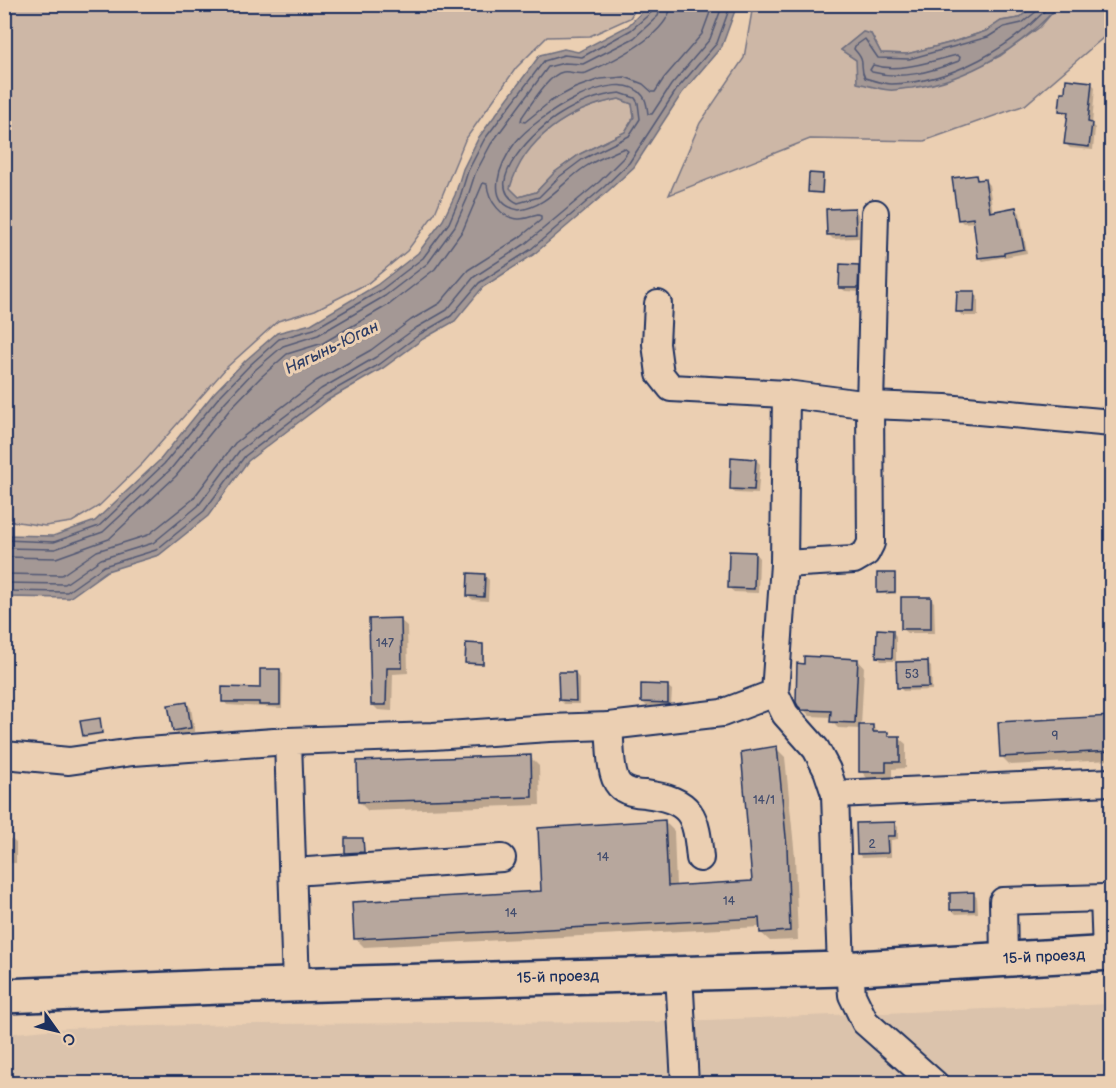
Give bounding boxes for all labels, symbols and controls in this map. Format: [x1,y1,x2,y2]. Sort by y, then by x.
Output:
water label: Нягынь-Юган [282,317,382,379]
house number: 147 [376,636,394,651]
house number: 53 [905,667,919,682]
house number: 9 [1052,729,1059,744]
house number: 14/1 [753,793,775,808]
house number: 2 [868,837,876,852]
house number: 14 [597,850,610,865]
house number: 14 [723,894,736,909]
house number: 14 [505,906,518,921]
street label: 15-й проезд [1002,945,1086,969]
street label: 15-й проезд [517,966,599,988]
north arrow [27,1001,87,1061]
text: С [57,1029,79,1048]

